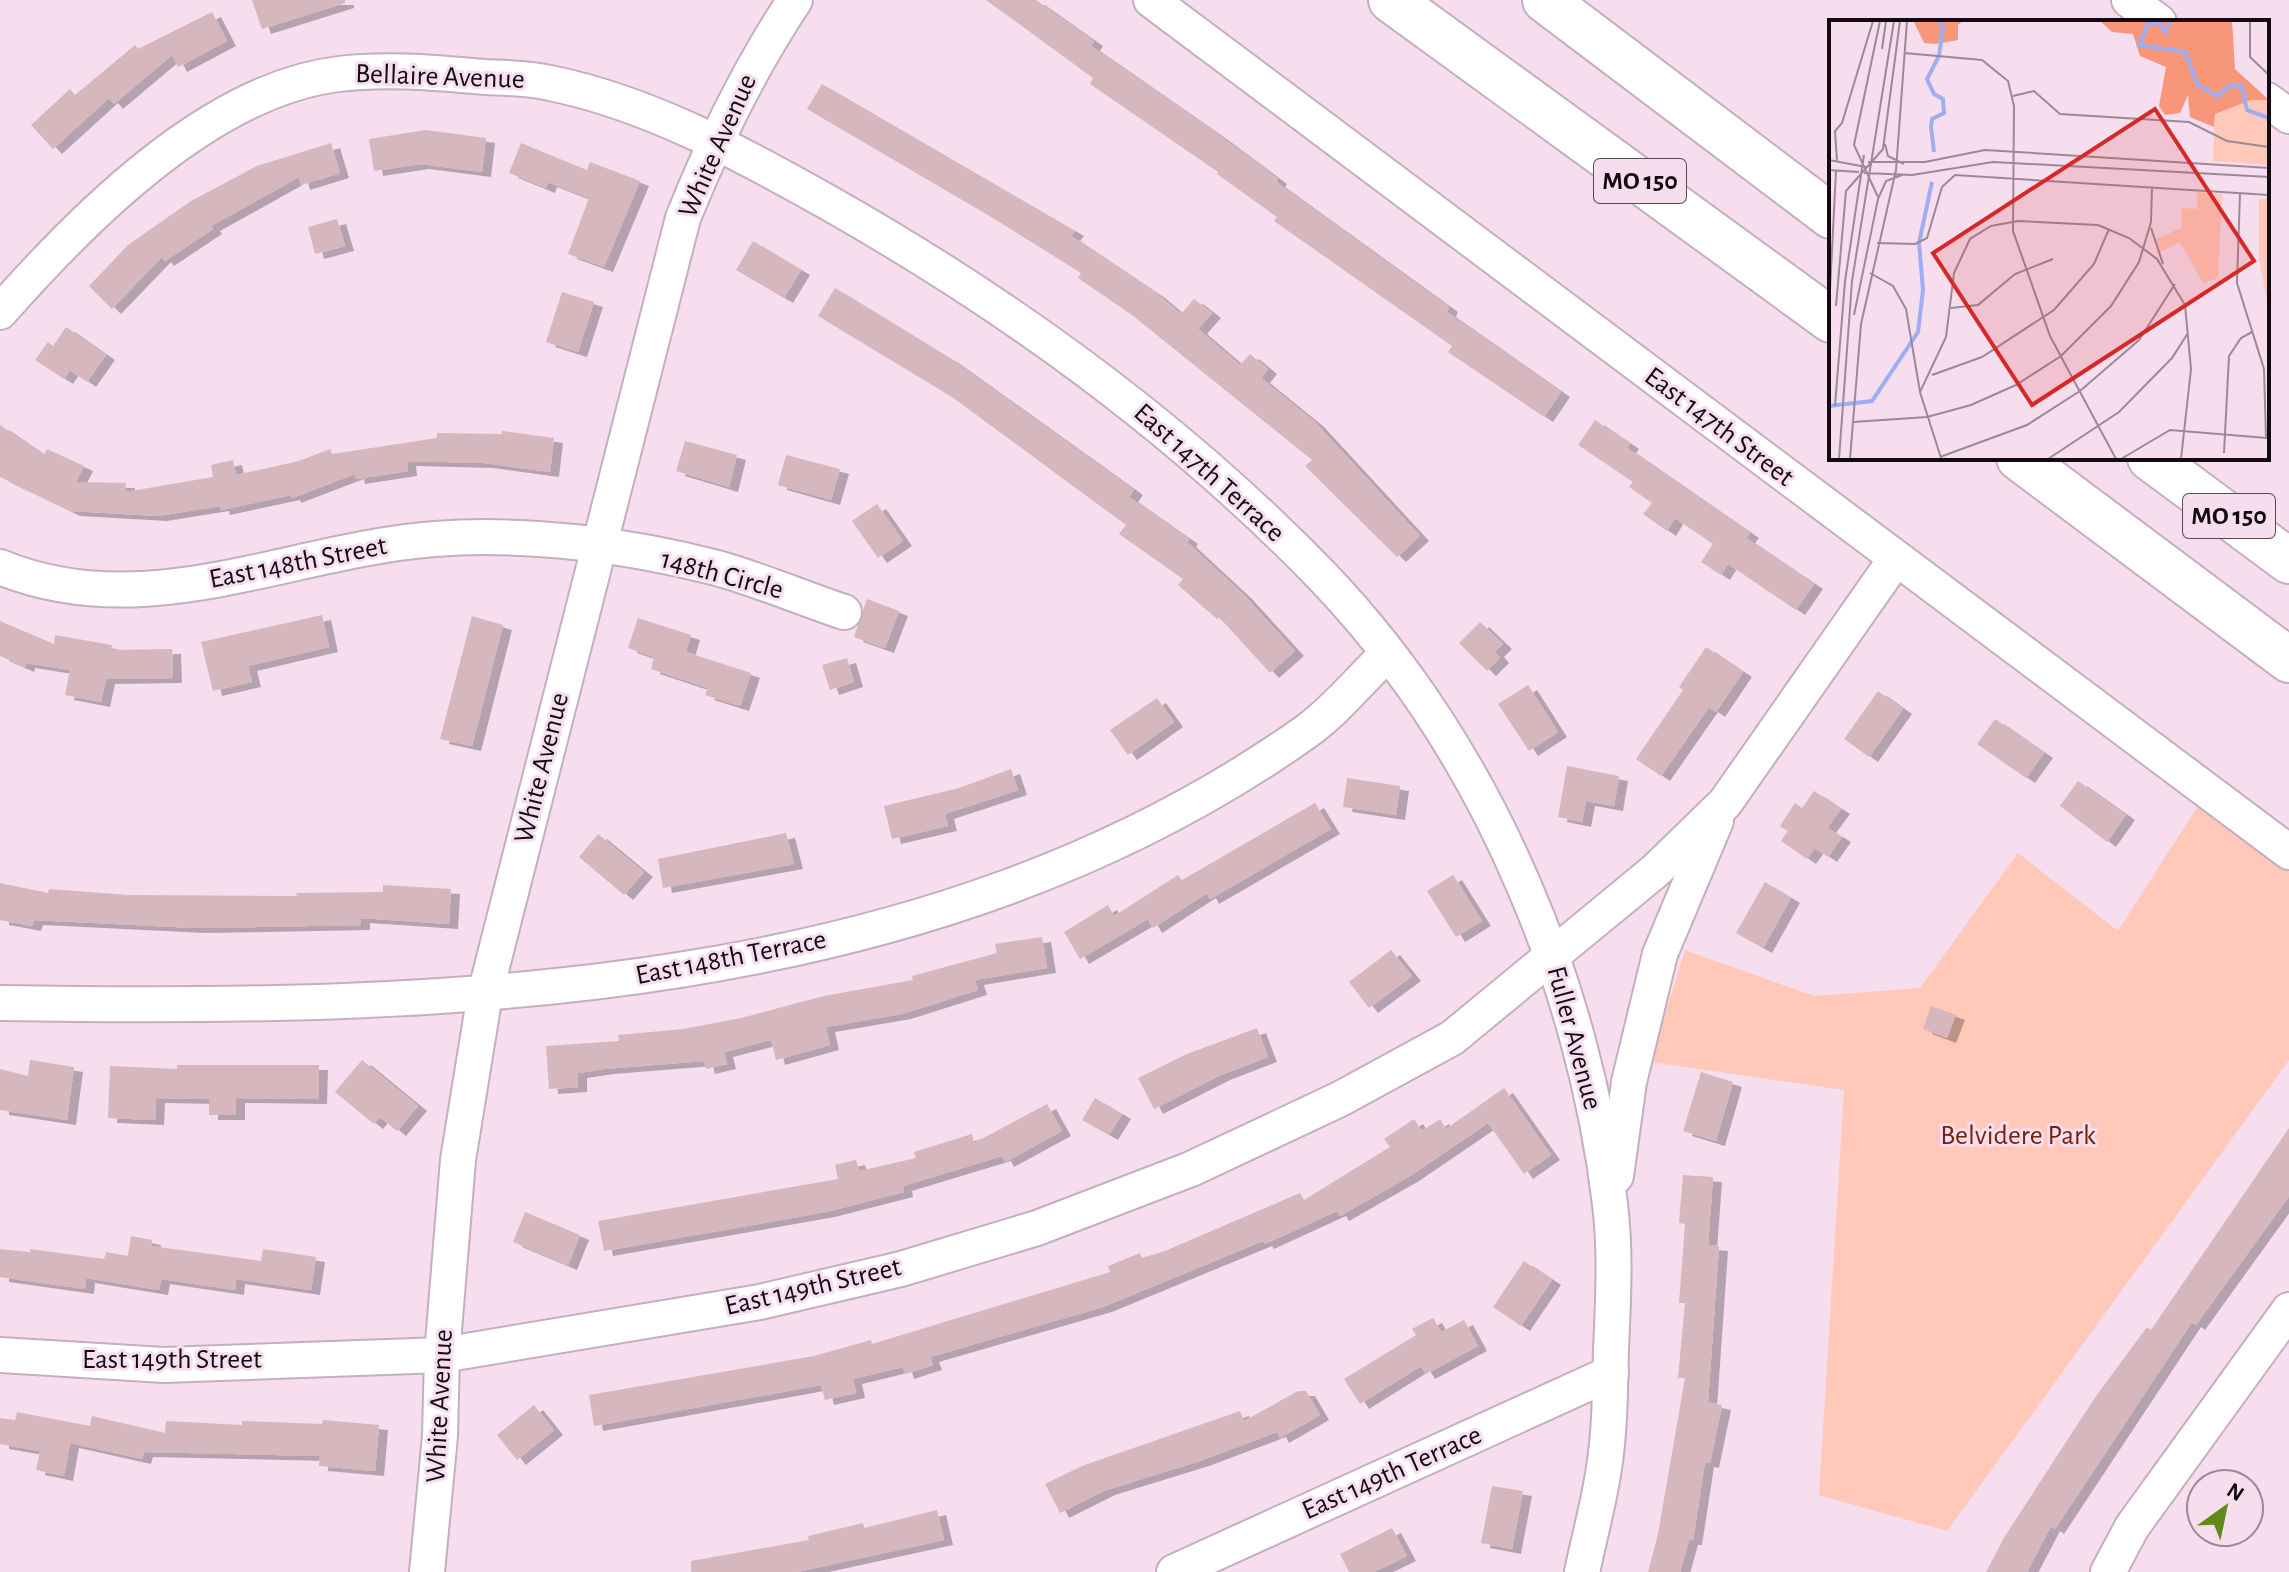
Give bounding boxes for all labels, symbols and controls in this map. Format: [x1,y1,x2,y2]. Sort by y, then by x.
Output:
inset map [1829,20,2269,460]
street label: Bellaire Avenue [355,60,525,94]
street label: White Avenue [674,70,762,222]
road number: MO 150 [1594,159,1686,203]
street label: East 147th Street [1639,362,1799,492]
street label: East 147th Terrace [1128,398,1290,548]
road number: MO 150 [2183,494,2275,538]
street label: East 148th Street [207,532,389,594]
street label: 148th Circle [658,545,786,605]
street label: White Avenue [510,690,574,846]
street label: East 148th Terrace [633,926,829,990]
street label: Fuller Avenue [1541,963,1607,1113]
park label: Belvidere Park [1940,1122,2096,1150]
street label: East 149th Street [722,1253,904,1321]
street label: White Avenue [422,1328,458,1484]
street label: East 149th Street [82,1346,262,1374]
street label: East 149th Terrace [1298,1421,1486,1525]
north arrow [2185,1468,2265,1548]
text: N [2223,1479,2248,1505]

